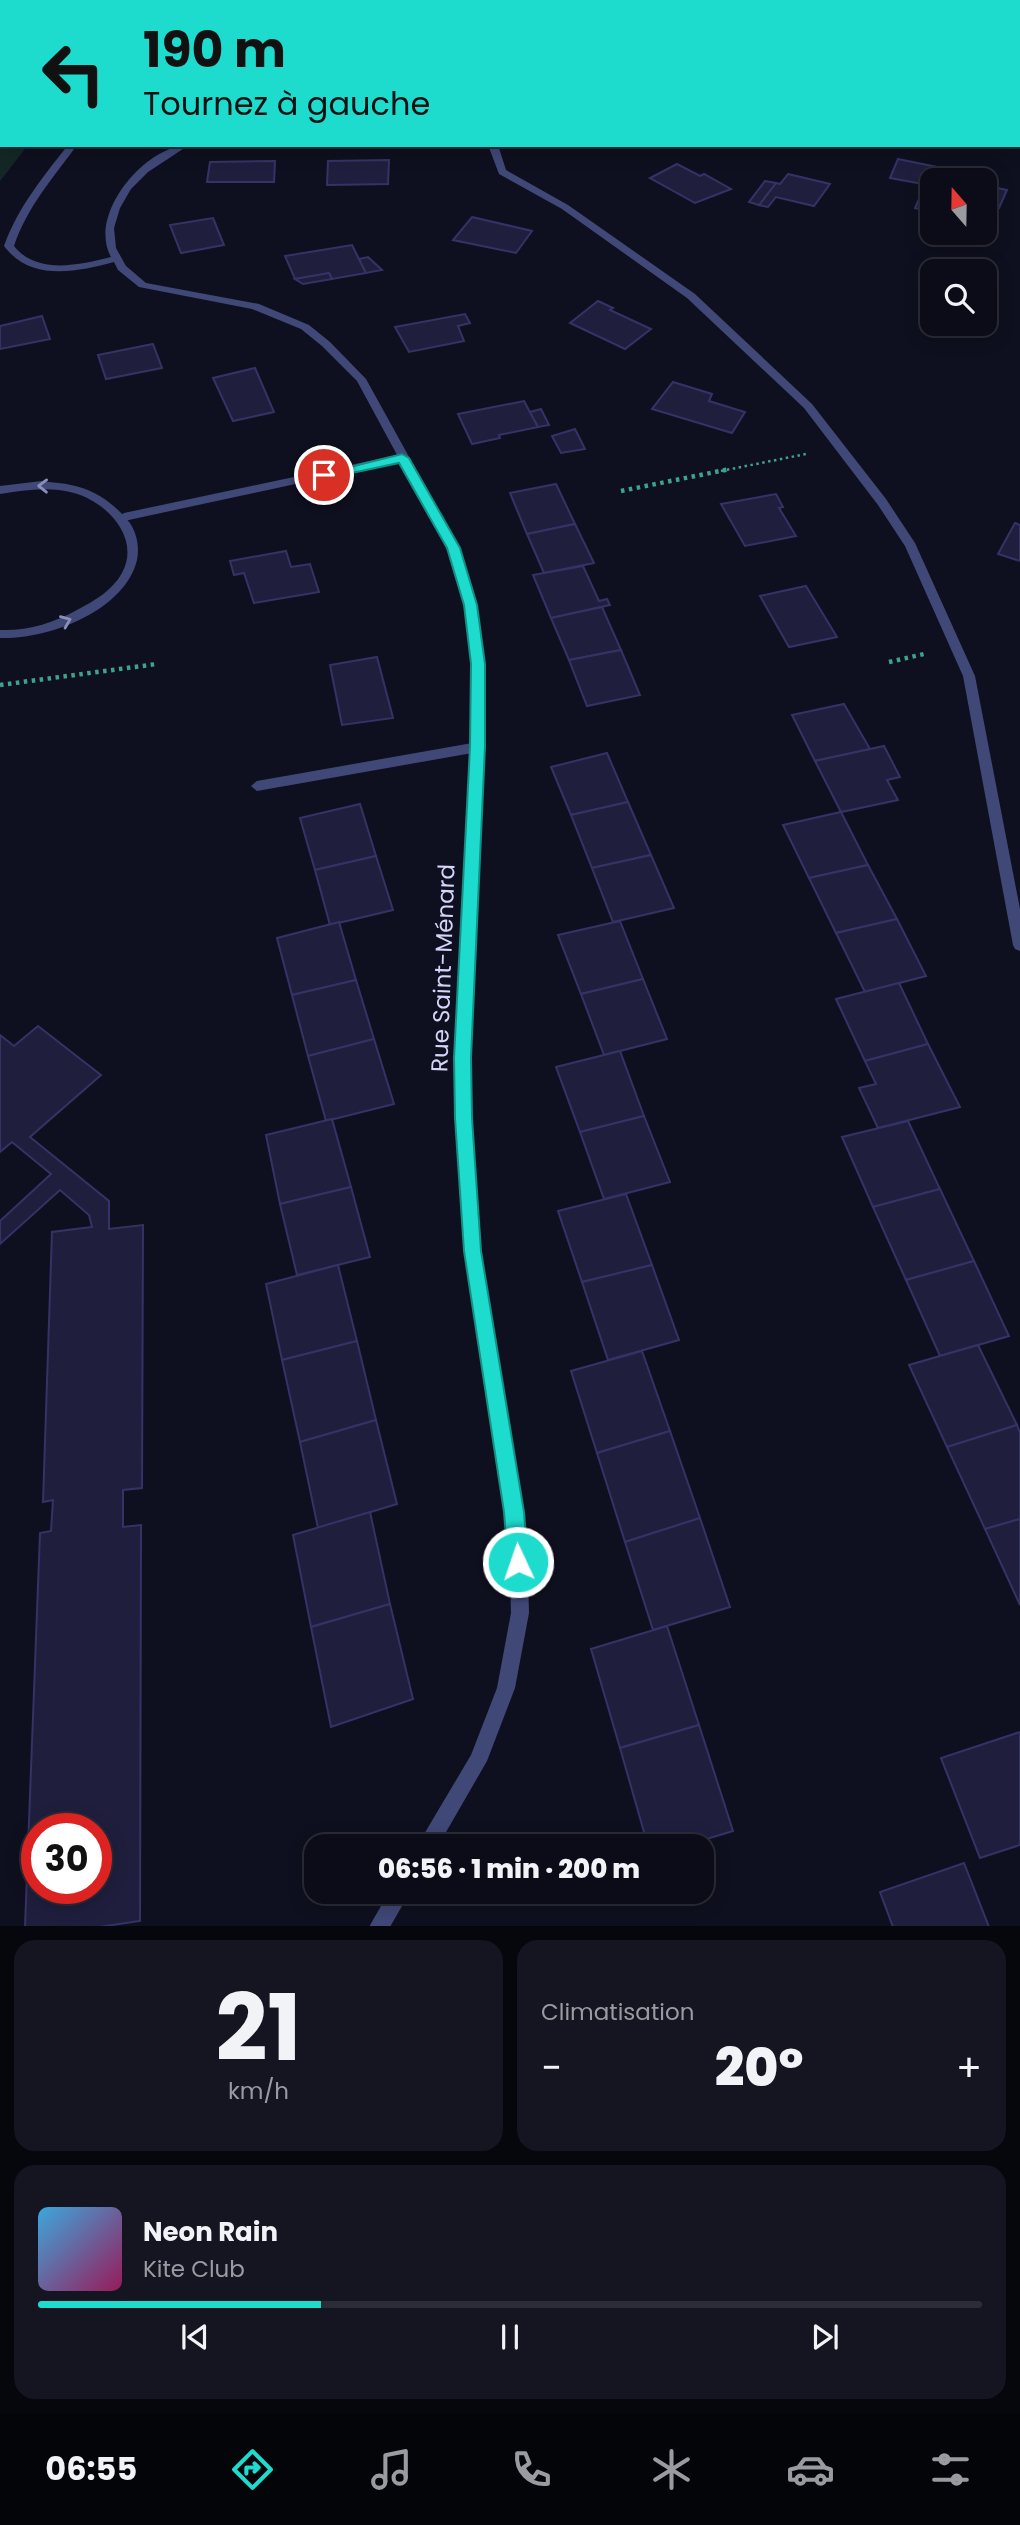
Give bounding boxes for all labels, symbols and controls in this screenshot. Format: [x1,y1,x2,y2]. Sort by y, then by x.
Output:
text: 190 m [143,16,286,84]
icon: left [28,28,119,119]
text: Tournez à gauche [143,81,430,126]
north arrow [920,168,998,245]
map controls [920,168,997,336]
button: search [920,259,997,336]
pin [294,445,354,505]
icon: arrive [305,456,343,494]
one-way arrow [38,478,49,493]
one-way arrow [60,615,72,629]
street label: Rue Saint-Ménard [423,863,463,1073]
position arrow [481,1525,555,1599]
speed limit sign: 30 [21,1813,112,1904]
text: 06:56 · 1 min · 200 m [378,1851,640,1887]
text: 21 [215,1964,302,2092]
text: Climatisation [541,1996,694,2028]
text: 20° [715,2031,803,2104]
text: − [541,2041,562,2094]
text: + [956,2041,982,2094]
text: km/h [228,2075,289,2107]
text: Neon Rain [143,2214,278,2250]
text: Kite Club [143,2253,245,2285]
icon: previous [176,2318,214,2356]
icon: pause [491,2318,529,2356]
icon: next [806,2318,844,2356]
icon: directions [228,2445,277,2494]
icon: music [367,2445,416,2494]
icon: phone [507,2445,556,2494]
icon: climate [647,2445,696,2494]
icon: car [786,2445,835,2494]
icon: filters [926,2445,975,2494]
text: 06:55 [45,2446,137,2491]

